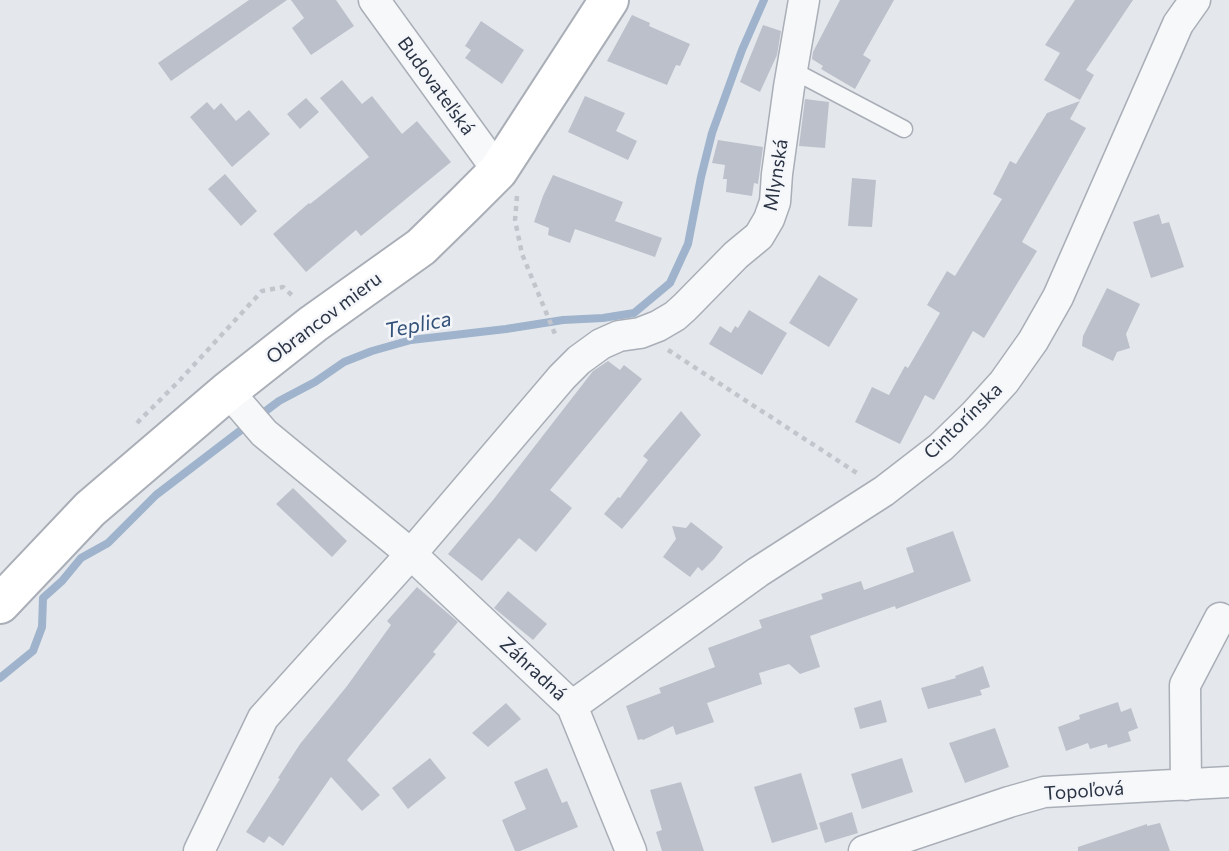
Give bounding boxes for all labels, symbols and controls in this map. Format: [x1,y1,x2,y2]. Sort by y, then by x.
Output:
street label: Budovateľská [393,32,479,140]
street label: Mlynská [759,137,793,213]
street label: Obrancov mieru [262,267,386,369]
water label: Teplica [382,306,454,344]
street label: Cintorínska [919,378,1007,464]
street label: Záhradná [495,633,571,705]
street label: Topoľová [1043,777,1125,805]

